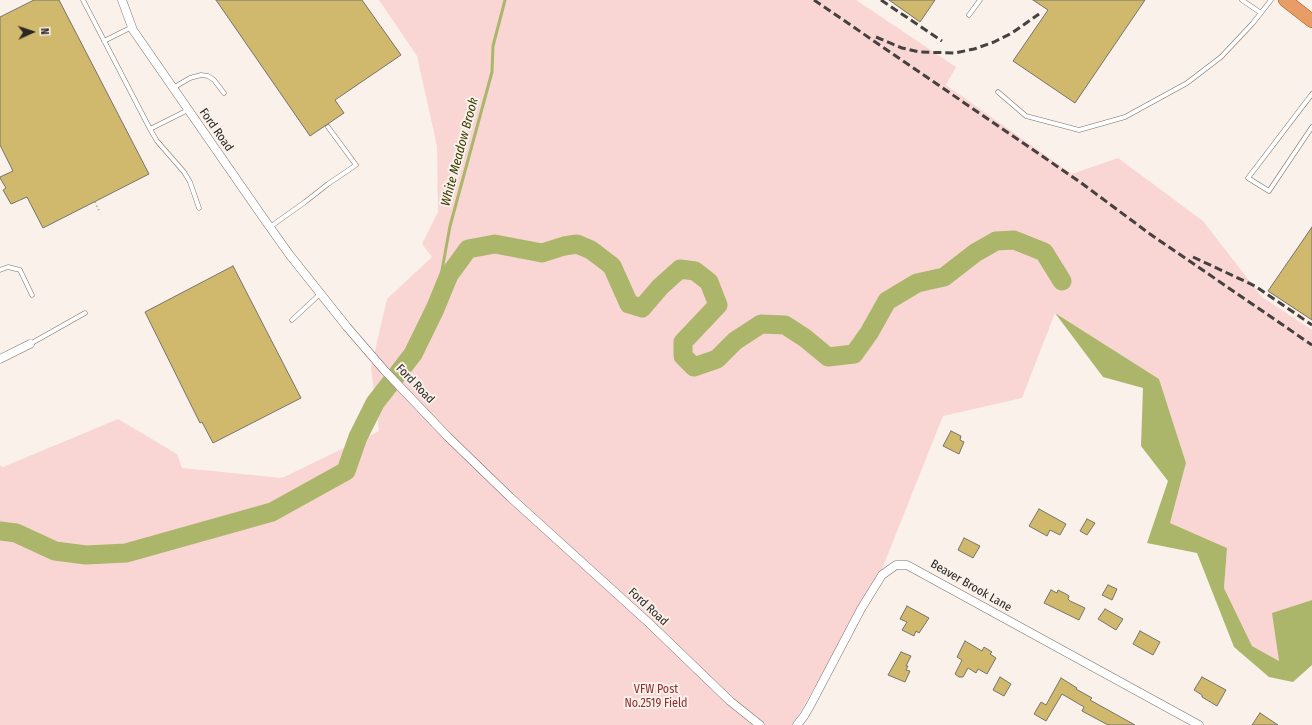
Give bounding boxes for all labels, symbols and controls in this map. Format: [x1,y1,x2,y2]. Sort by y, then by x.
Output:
north arrow [12,12,52,52]
text: N [38,28,51,35]
water label: White Meadow Brook [438,96,482,208]
street label: Ford Road [196,106,236,154]
street label: Ford Road [393,361,437,407]
street label: Beaver Brook Lane [928,557,1014,615]
street label: Ford Road [625,585,671,629]
park label: VFW Post No.2519 Field [625,683,687,711]

